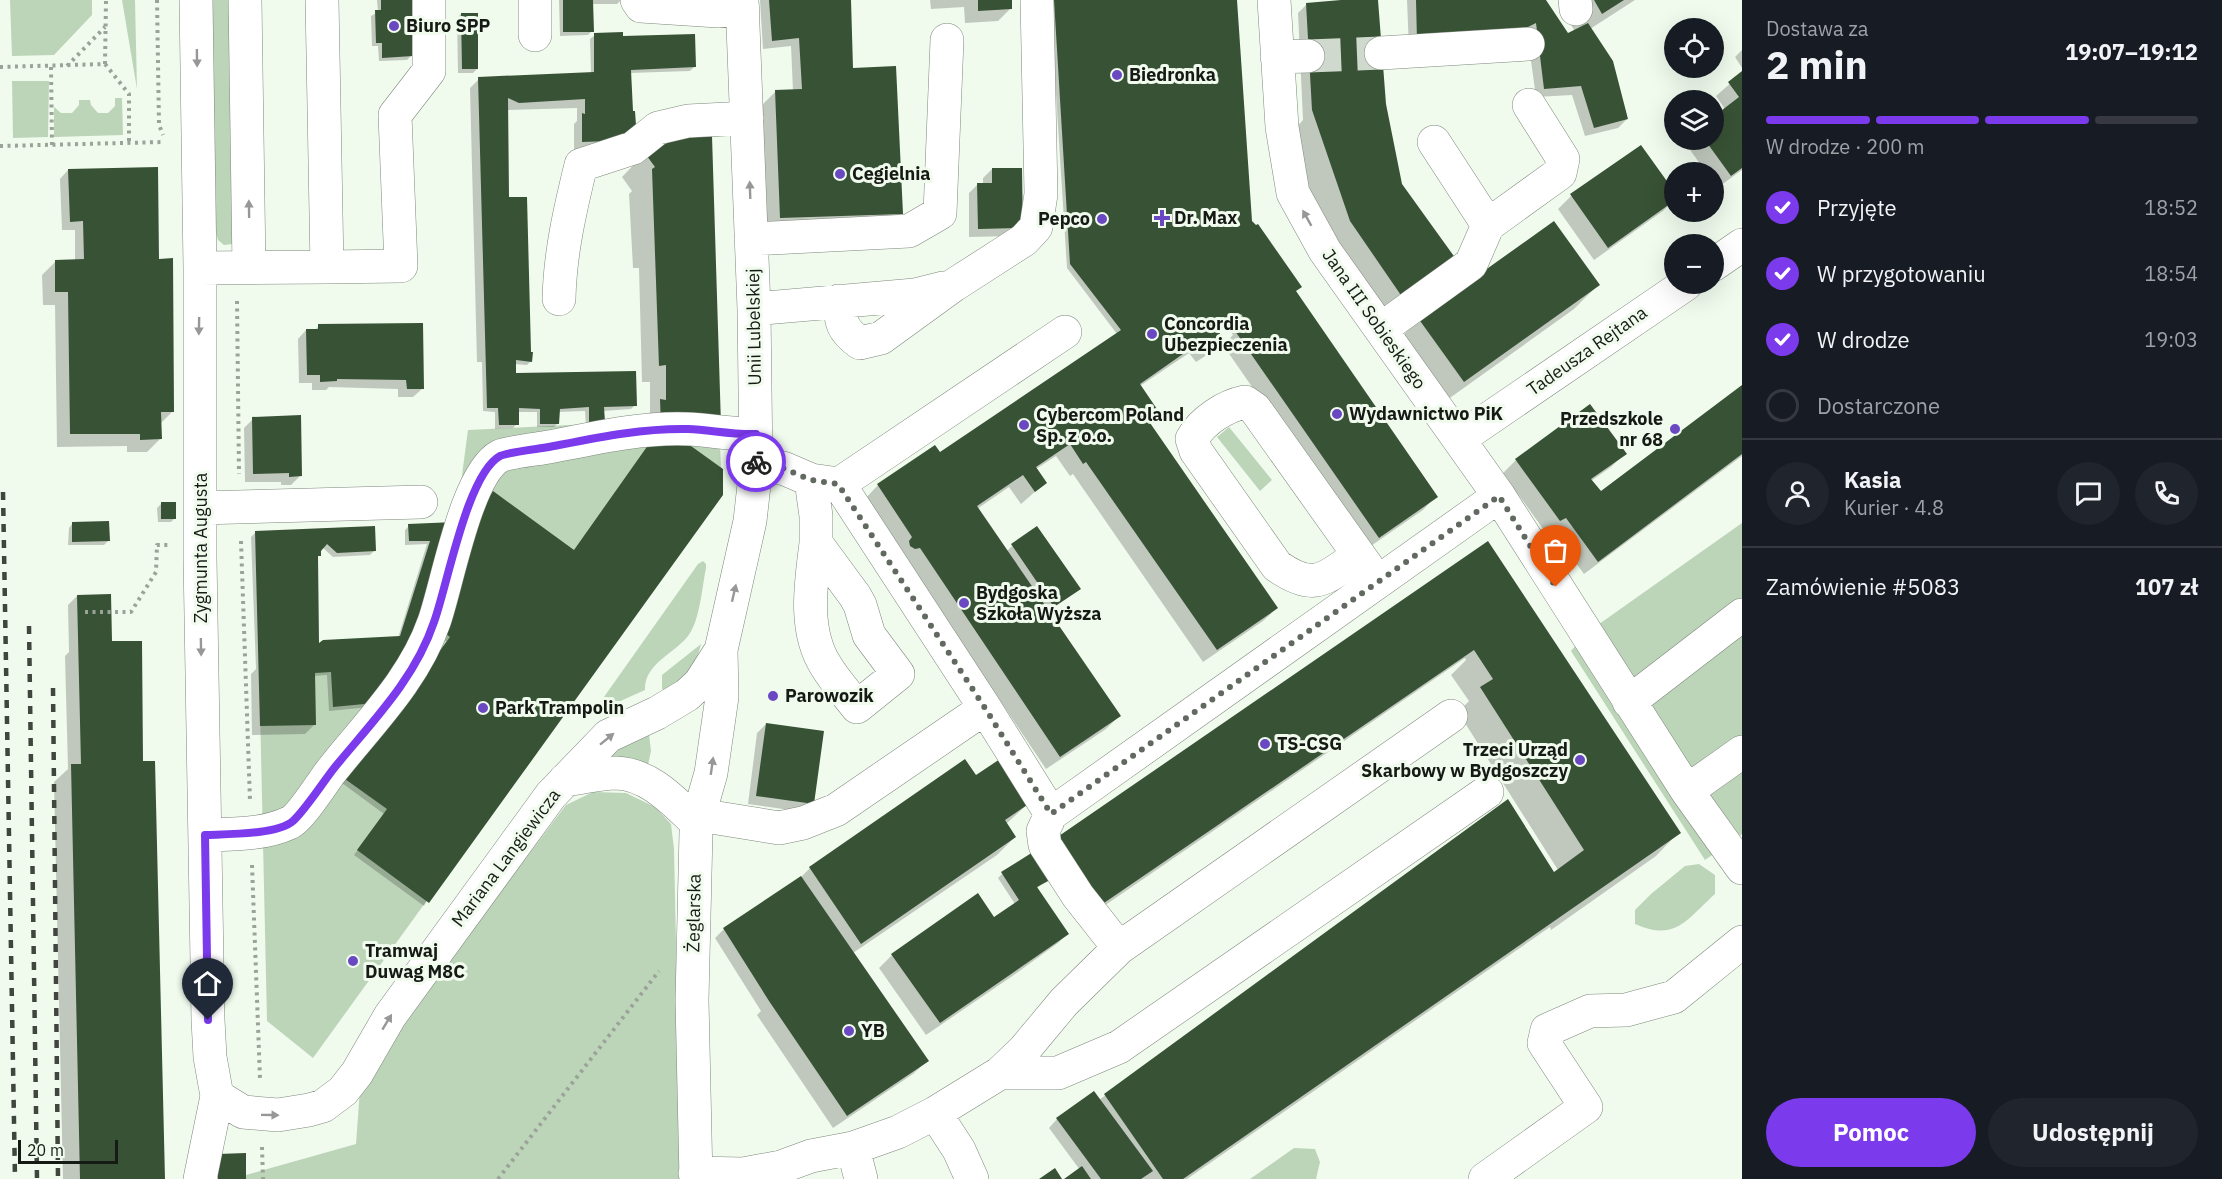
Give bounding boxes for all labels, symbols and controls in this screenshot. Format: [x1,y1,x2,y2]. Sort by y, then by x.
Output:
place label: Biuro SPP [406,14,491,37]
text: Dostawa za [1766,15,1868,42]
map controls [1664,18,1724,294]
button: locate [1664,18,1724,78]
marker: Biuro SPP [387,19,401,33]
text: 19:07–19:12 [2065,37,2198,66]
text: 2 min [1766,39,1868,90]
one-way arrow [192,49,202,68]
place label: Biedronka [1129,63,1216,86]
marker: Biedronka [1110,68,1124,82]
button: layers [1664,90,1724,150]
text: W drodze · 200 m [1766,133,1924,160]
place label: Cegielnia [852,162,931,185]
button: + [1664,162,1724,222]
marker: Cegielnia [833,167,847,181]
one-way arrow [745,181,754,200]
icon: check [1766,191,1799,224]
text: Przyjęte [1817,193,1897,222]
text: 18:52 [2144,194,2198,221]
one-way arrow [244,199,253,218]
place label: Dr. Max [1174,206,1237,229]
place label: Pepco [1038,207,1090,230]
one-way arrow [1302,209,1312,226]
marker: Dr. Max [1155,211,1169,225]
marker: Pepco [1095,212,1109,226]
button: − [1664,234,1724,294]
street label: Jana III Sobieskiego [1317,244,1431,393]
icon: check [1766,257,1799,290]
text: W przygotowaniu [1817,259,1986,288]
text: 18:54 [2144,260,2198,287]
street label: Unii Lubelskiej [741,268,766,386]
street label: Tadeusza Rejtana [1522,300,1652,401]
place label: Concordia Ubezpieczenia [1164,312,1288,356]
one-way arrow [194,317,204,336]
icon: check [1766,323,1799,356]
text: W drodze [1817,325,1910,354]
text: 19:03 [2144,326,2198,353]
marker: Concordia Ubezpieczenia [1145,327,1159,341]
text: Dostarczone [1817,391,1940,420]
place label: Wydawnictwo PiK [1349,402,1504,425]
place label: Cybercom Poland Sp. z o.o. [1036,403,1184,447]
marker: Wydawnictwo PiK [1330,407,1344,421]
place label: Przedszkole nr 68 [1560,407,1663,451]
marker: Cybercom Poland Sp. z o.o. [1017,418,1031,432]
marker: Przedszkole nr 68 [1668,422,1682,436]
courier [726,432,786,492]
icon: bike [740,446,773,479]
button: person [1766,462,1829,525]
button: chat [2057,462,2120,525]
button: phone [2135,462,2198,525]
text: Kasia [1844,465,1902,494]
street label: Zygmunta Augusta [189,472,212,623]
text: Kurier · 4.8 [1844,494,1944,521]
pin [1530,525,1581,587]
icon: bag [1539,534,1572,567]
text: Zamówienie #5083 [1766,572,1960,601]
text: 107 zł [2135,572,2198,601]
place label: Bydgoska Szkoła Wyższa [976,581,1102,625]
one-way arrow [730,584,739,603]
marker: Bydgoska Szkoła Wyższa [957,596,971,610]
one-way arrow [197,638,206,657]
place label: Parowozik [785,684,874,707]
marker: Parowozik [766,689,780,703]
place label: Park Trampolin [495,696,624,719]
marker: Park Trampolin [476,701,490,715]
place label: TS-CSG [1277,732,1342,755]
one-way arrow [599,733,615,746]
marker: TS-CSG [1258,737,1272,751]
place label: Trzeci Urząd Skarbowy w Bydgoszczy [1361,738,1568,782]
marker: Trzeci Urząd Skarbowy w Bydgoszczy [1573,753,1587,767]
one-way arrow [707,756,716,775]
street label: Mariana Langiewicza [446,784,565,931]
street label: Żeglarska [681,873,706,952]
place label: Tramwaj Duwag M8C [365,939,465,983]
marker: Tramwaj Duwag M8C [346,954,360,968]
pin [182,958,233,1020]
icon: home [191,967,224,1000]
one-way arrow [381,1014,392,1030]
place label: YB [861,1019,885,1042]
marker: YB [842,1024,856,1038]
button: Pomoc [1766,1098,1976,1167]
button: Udostępnij [1988,1098,2198,1167]
one-way arrow [261,1110,280,1120]
scale bar [18,1137,118,1164]
text: 20 m [27,1140,64,1160]

